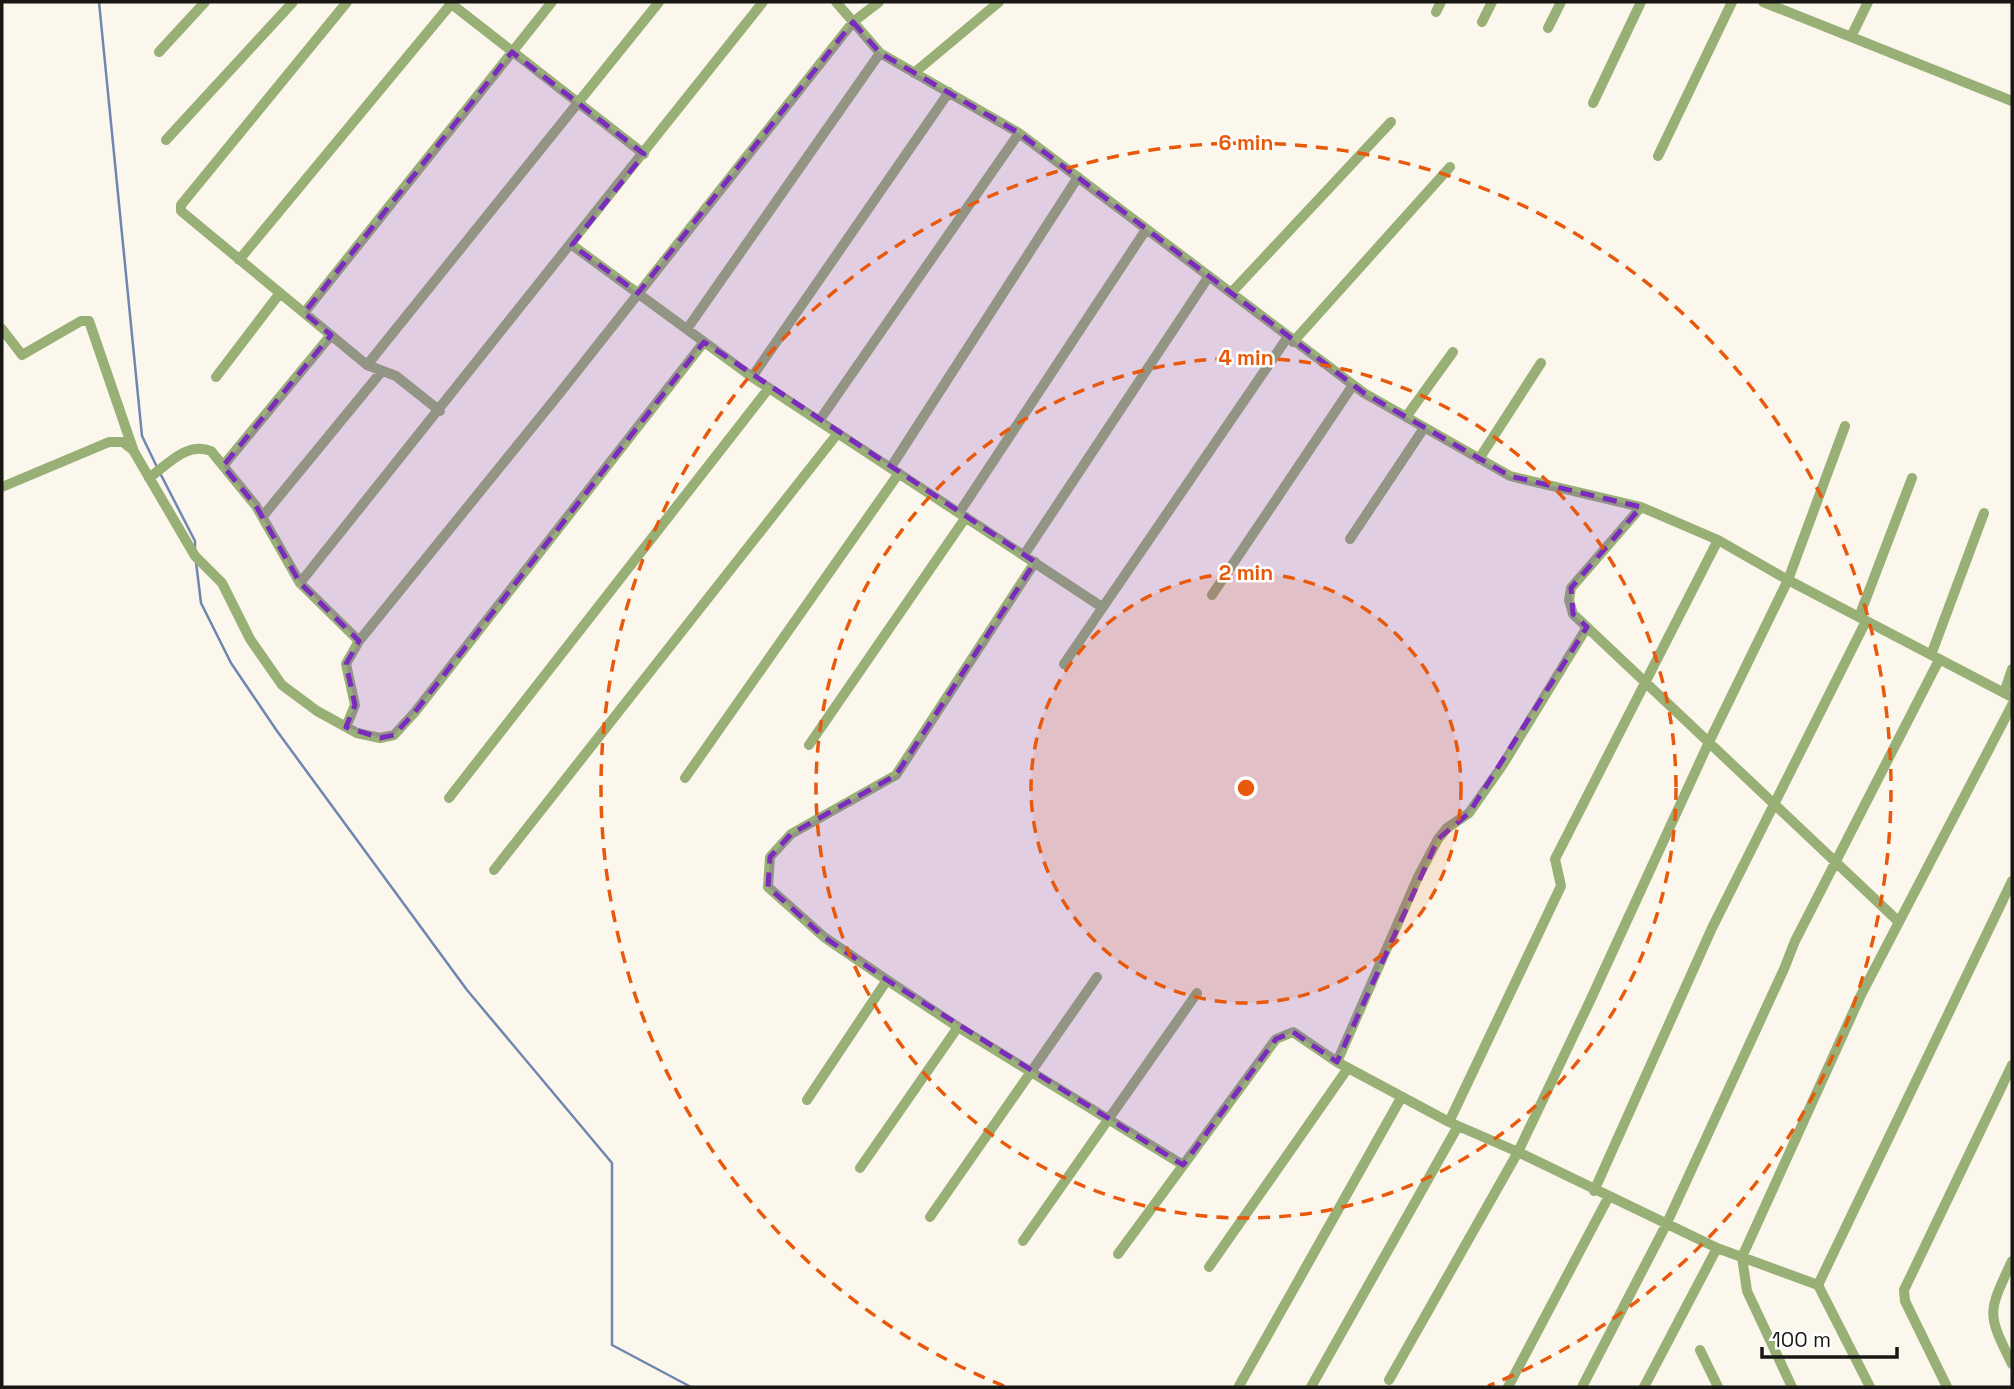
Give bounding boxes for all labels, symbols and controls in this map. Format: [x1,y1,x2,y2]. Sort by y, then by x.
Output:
text: 6 min [1219,129,1273,156]
text: 4 min [1218,344,1274,371]
text: 2 min [1219,559,1273,586]
centre of rings [1234,776,1258,800]
scale bar [1762,1316,1897,1360]
text: 100 m [1772,1326,1831,1353]

